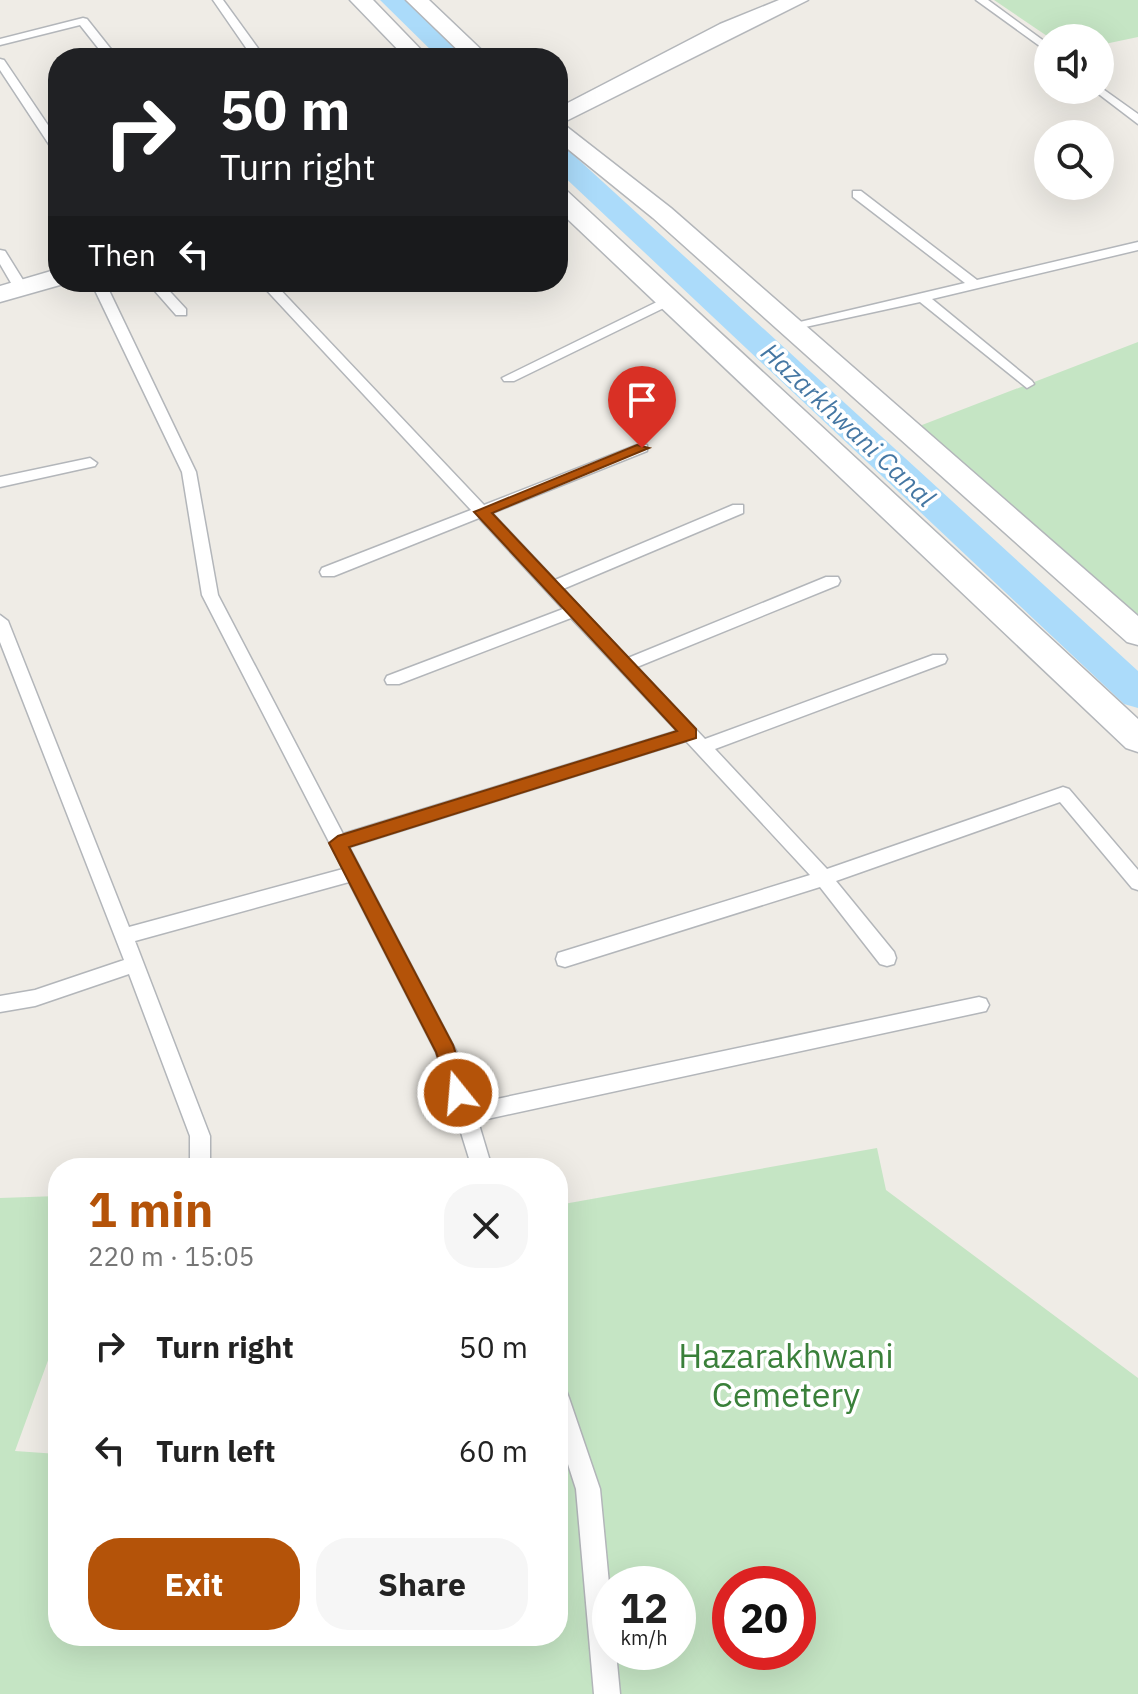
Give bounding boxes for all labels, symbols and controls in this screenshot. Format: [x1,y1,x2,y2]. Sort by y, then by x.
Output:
map controls [1034,24,1114,200]
button: sound [1034,24,1114,104]
text: 50 m [220,73,350,145]
icon: right [88,80,192,184]
button: search [1034,120,1114,200]
text: Turn right [220,143,376,190]
icon: left [172,232,216,276]
text: Then [88,235,156,274]
water label: Hazarkhwani Canal [754,335,943,514]
pin [608,366,676,448]
icon: arrive [620,378,664,422]
position arrow [416,1051,500,1135]
text: 1 min [88,1178,213,1240]
button: close [444,1184,528,1268]
text: 220 m · 15:05 [88,1239,254,1273]
icon: right [88,1324,132,1368]
text: Turn right [156,1327,294,1366]
text: 50 m [459,1327,528,1366]
park label: Hazarakhwani Cemetery [678,1333,894,1416]
icon: left [88,1428,132,1472]
text: Turn left [156,1431,275,1470]
text: 60 m [459,1431,528,1470]
button: Exit [88,1538,300,1630]
button: Share [316,1538,528,1630]
speed limit sign: 20 [712,1566,816,1670]
text: 12 [620,1582,668,1634]
text: km/h [620,1624,668,1651]

